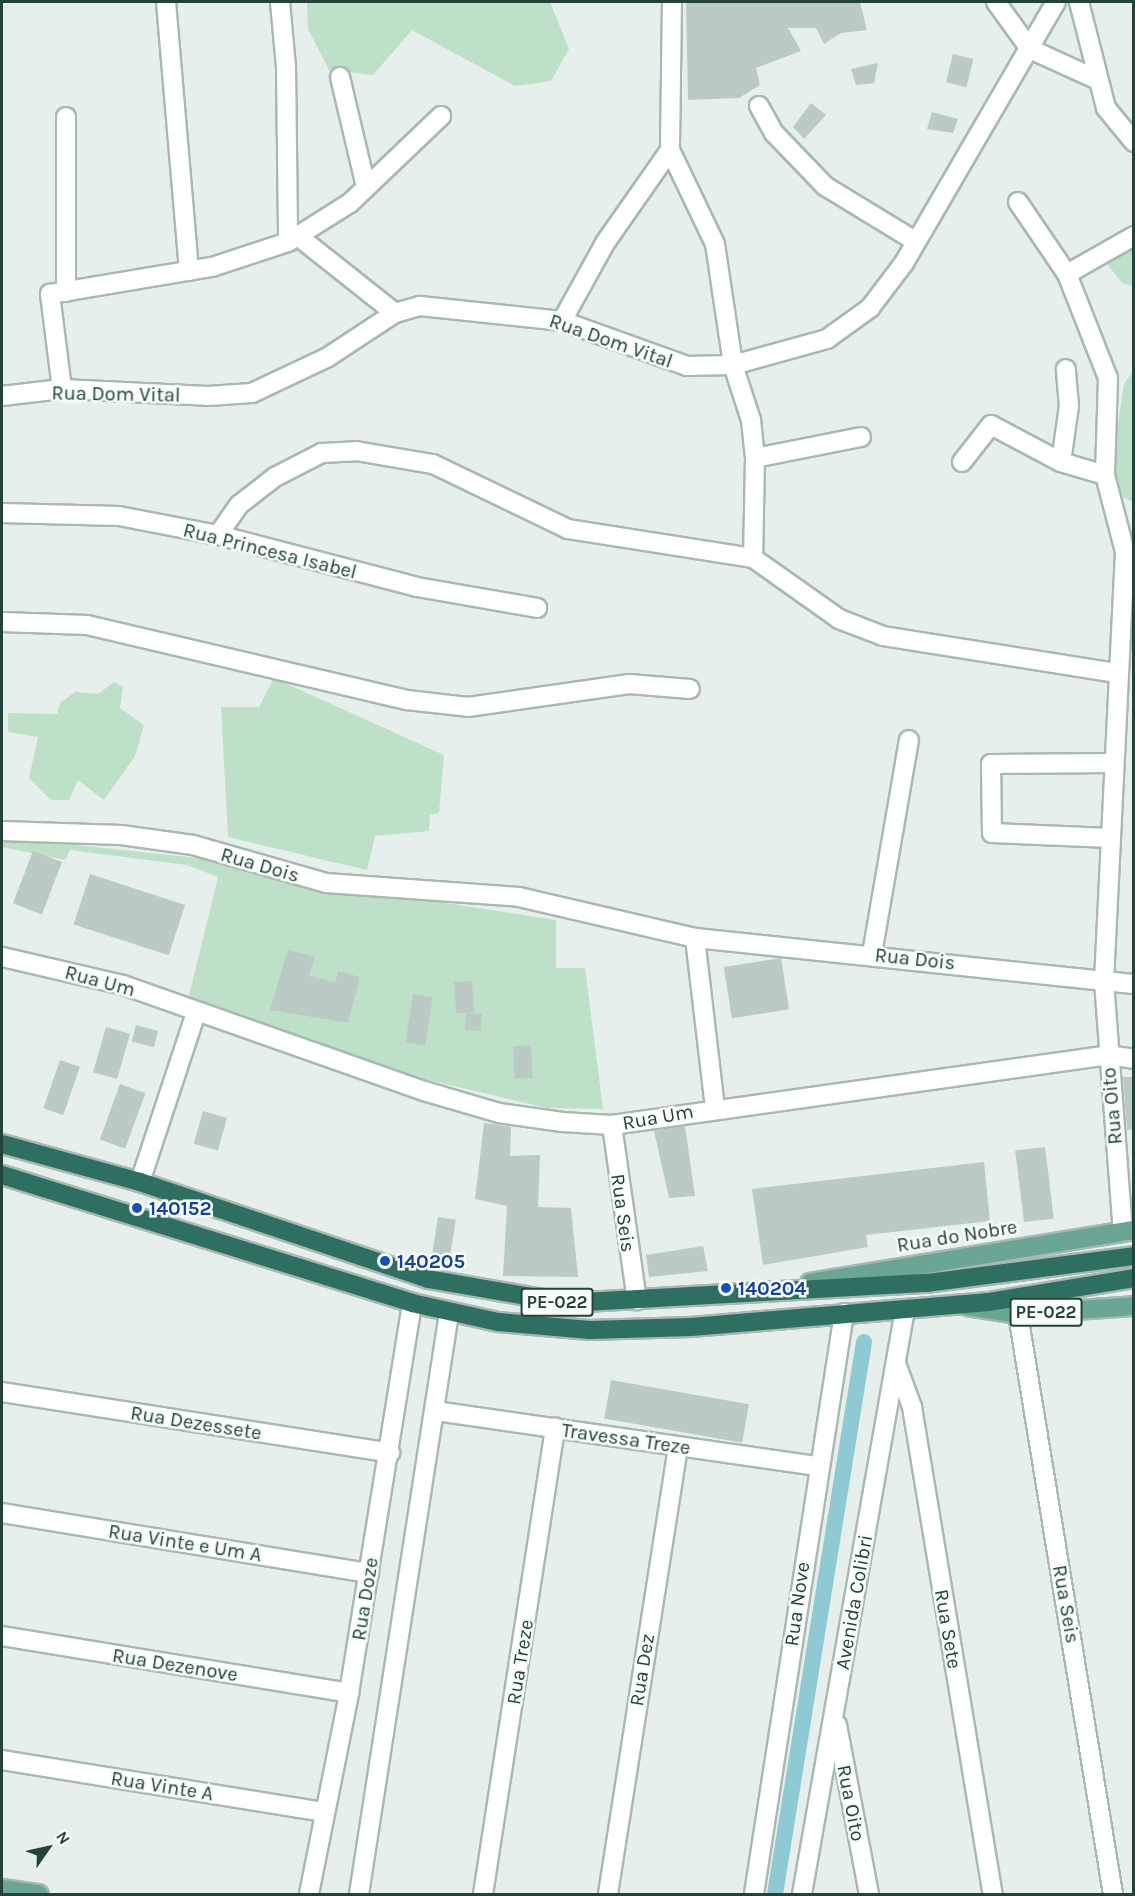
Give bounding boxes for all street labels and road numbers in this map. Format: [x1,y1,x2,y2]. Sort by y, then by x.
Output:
street label: Rua Dom Vital [546,309,676,373]
street label: Rua Dom Vital [51,381,181,407]
street label: Rua Princesa Isabel [181,518,359,584]
street label: Rua Dois [218,842,302,888]
street label: Rua Dois [874,943,956,975]
street label: Rua Um [62,960,138,1002]
street label: Rua Oito [1097,1066,1127,1146]
street label: Rua Um [621,1099,695,1135]
street label: Rua Seis [606,1172,640,1254]
street label: Rua do Nobre [895,1215,1019,1257]
road number: PE-022 [520,1287,594,1317]
road number: PE-022 [1008,1297,1084,1327]
street label: Rua Dezessete [129,1401,263,1445]
street label: Travessa Treze [560,1418,692,1460]
street label: Rua Vinte e Um A [107,1519,263,1567]
street label: Avenida Colibri [830,1533,878,1671]
street label: Rua Doze [347,1556,383,1642]
street label: Rua Nove [779,1560,815,1648]
street label: Rua Seis [1047,1563,1085,1645]
street label: Rua Sete [929,1587,967,1671]
street label: Rua Treze [501,1618,539,1706]
street label: Rua Dez [624,1632,660,1708]
street label: Rua Dezenove [111,1643,239,1687]
street label: Rua Oito [832,1763,870,1843]
street label: Rua Vinte A [109,1766,215,1806]

